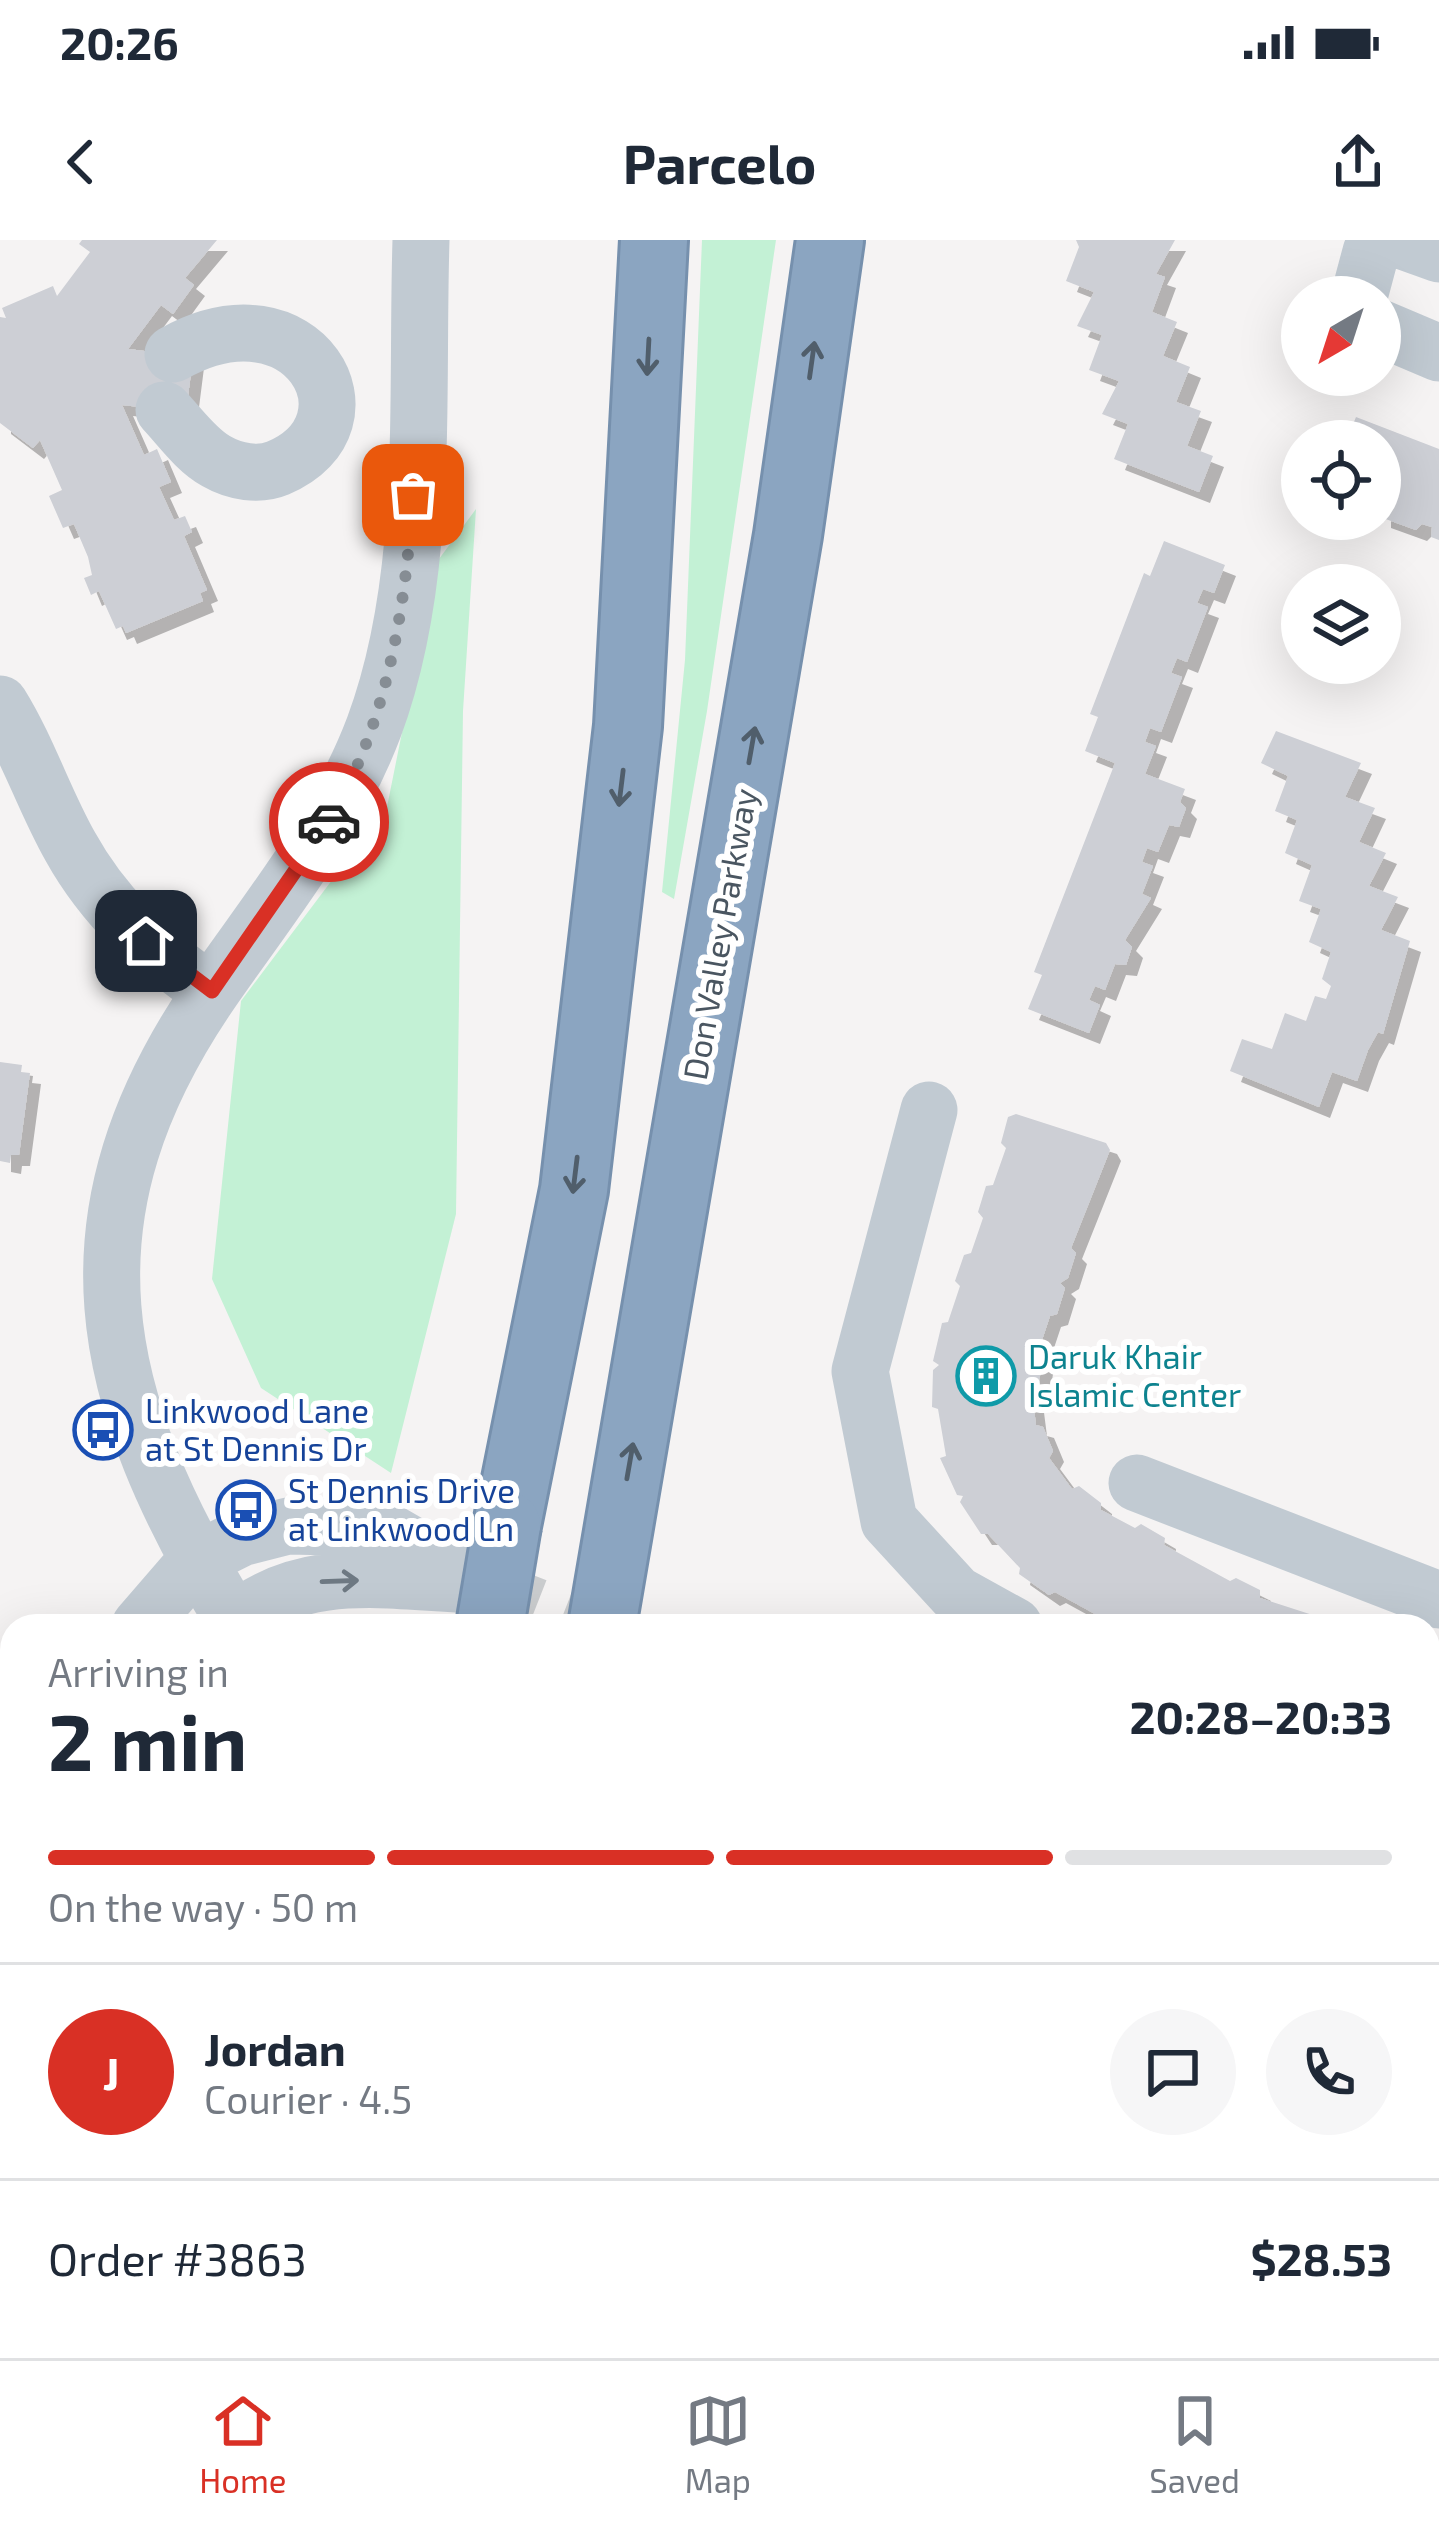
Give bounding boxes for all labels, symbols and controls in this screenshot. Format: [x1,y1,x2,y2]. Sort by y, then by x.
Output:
text: 20:26 [60,15,179,69]
icon: back [48,129,114,195]
icon: share [1325,129,1391,195]
text: Parcelo [623,130,816,195]
north arrow [1281,276,1401,396]
map controls [1281,276,1401,684]
one-way arrow [636,337,659,376]
one-way arrow [802,341,824,380]
button: locate [1281,420,1401,540]
pin [362,444,464,546]
icon: bag [380,462,446,528]
button: layers [1281,564,1401,684]
one-way arrow [742,726,765,765]
courier [269,762,389,882]
one-way arrow [609,768,631,807]
street label: Don Valley Parkway [674,785,764,1083]
icon: car [296,789,362,855]
pin [95,890,197,992]
icon: home [113,908,179,974]
one-way arrow [564,1155,586,1194]
place label: Daruk Khair Islamic Center [1028,1336,1241,1414]
building icon: Daruk Khair Islamic Center [955,1345,1017,1407]
place label: Linkwood Lane at St Dennis Dr [145,1390,369,1468]
bus stop icon: Linkwood Lane at St Dennis Dr [72,1399,134,1461]
one-way arrow [620,1442,642,1481]
place label: St Dennis Drive at Linkwood Ln [288,1470,515,1548]
bus stop icon: St Dennis Drive at Linkwood Ln [215,1479,277,1541]
one-way arrow [320,1570,359,1593]
text: Arriving in [48,1648,229,1695]
text: 20:28–20:33 [1129,1689,1392,1743]
text: 2 min [48,1693,247,1787]
text: On the way · 50 m [48,1883,358,1930]
button: chat [1110,2009,1236,2135]
button: phone [1266,2009,1392,2135]
text: Jordan [204,2021,346,2075]
text: J [103,2045,119,2099]
text: Courier · 4.5 [204,2075,412,2122]
text: Order #3863 [48,2231,307,2285]
text: $28.53 [1250,2231,1392,2285]
tab: Home [199,2388,287,2500]
tab: Map [685,2388,751,2500]
tab: Saved [1149,2388,1240,2500]

